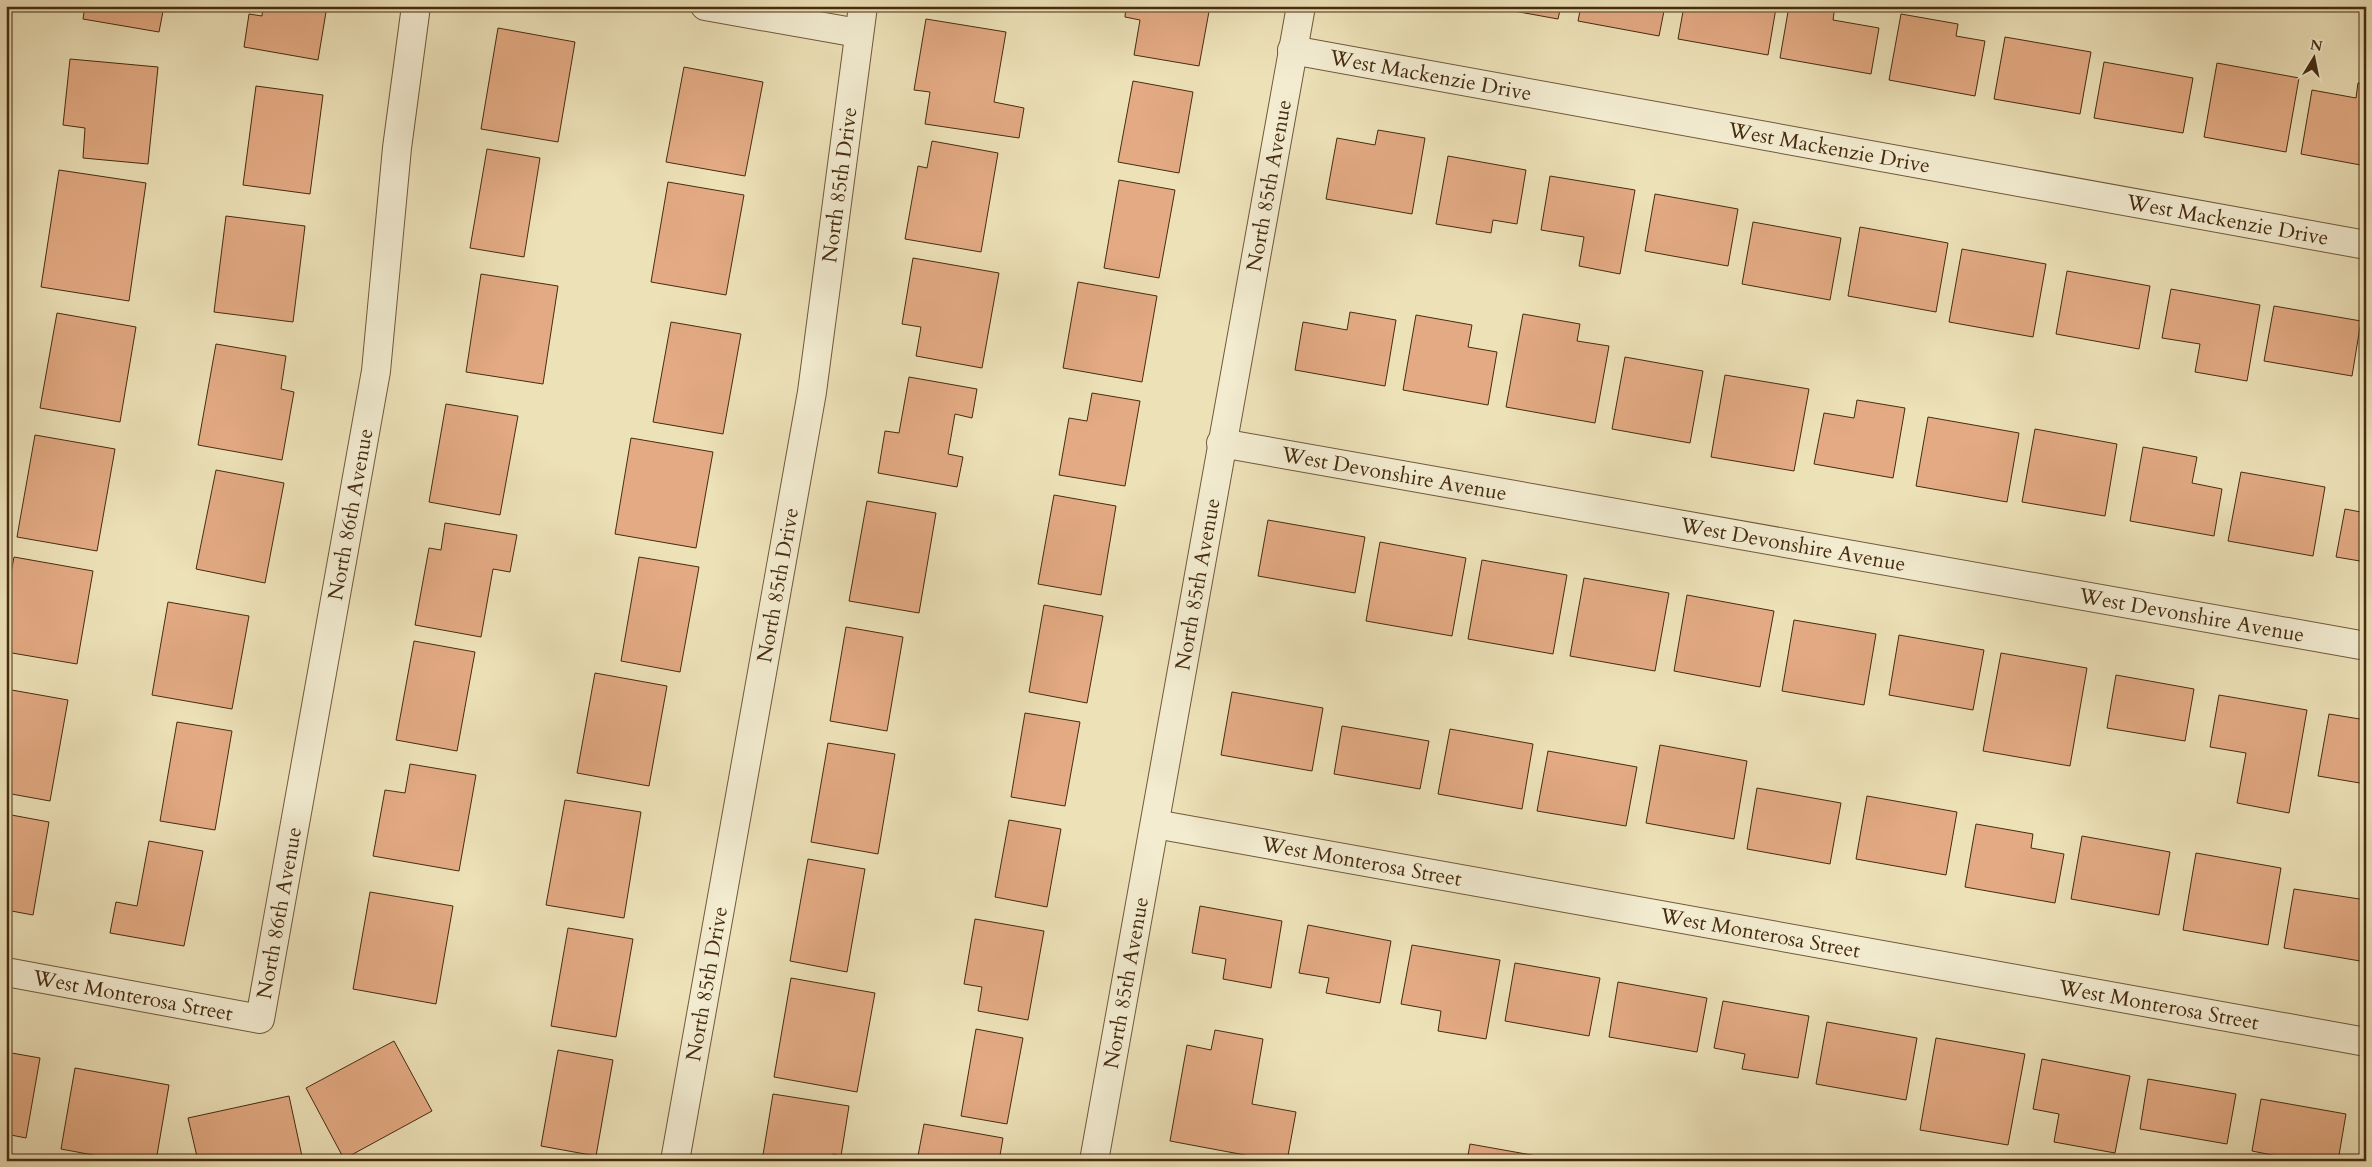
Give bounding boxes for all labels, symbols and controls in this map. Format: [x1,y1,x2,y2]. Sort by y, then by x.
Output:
north arrow [2290,32,2340,82]
text: N [2309,35,2324,56]
street label: West Mackenzie Drive [1326,43,1534,108]
street label: North 85th Avenue [1240,97,1299,274]
street label: North 85th Drive [815,105,865,265]
street label: West Mackenzie Drive [1725,115,1932,181]
street label: West Mackenzie Drive [2123,188,2331,253]
street label: North 86th Avenue [321,426,380,603]
street label: West Devonshire Avenue [1278,440,1509,508]
street label: North 85th Avenue [1168,496,1228,673]
street label: North 85th Drive [750,505,806,665]
street label: West Devonshire Avenue [1677,511,1908,579]
street label: West Devonshire Avenue [2076,581,2307,650]
street label: North 86th Avenue [250,825,309,1001]
street label: West Monterosa Street [1258,829,1464,894]
street label: North 85th Avenue [1097,895,1156,1071]
street label: West Monterosa Street [1657,901,1863,966]
street label: North 85th Drive [679,904,735,1064]
street label: West Monterosa Street [29,963,235,1029]
street label: West Monterosa Street [2055,973,2261,1037]

